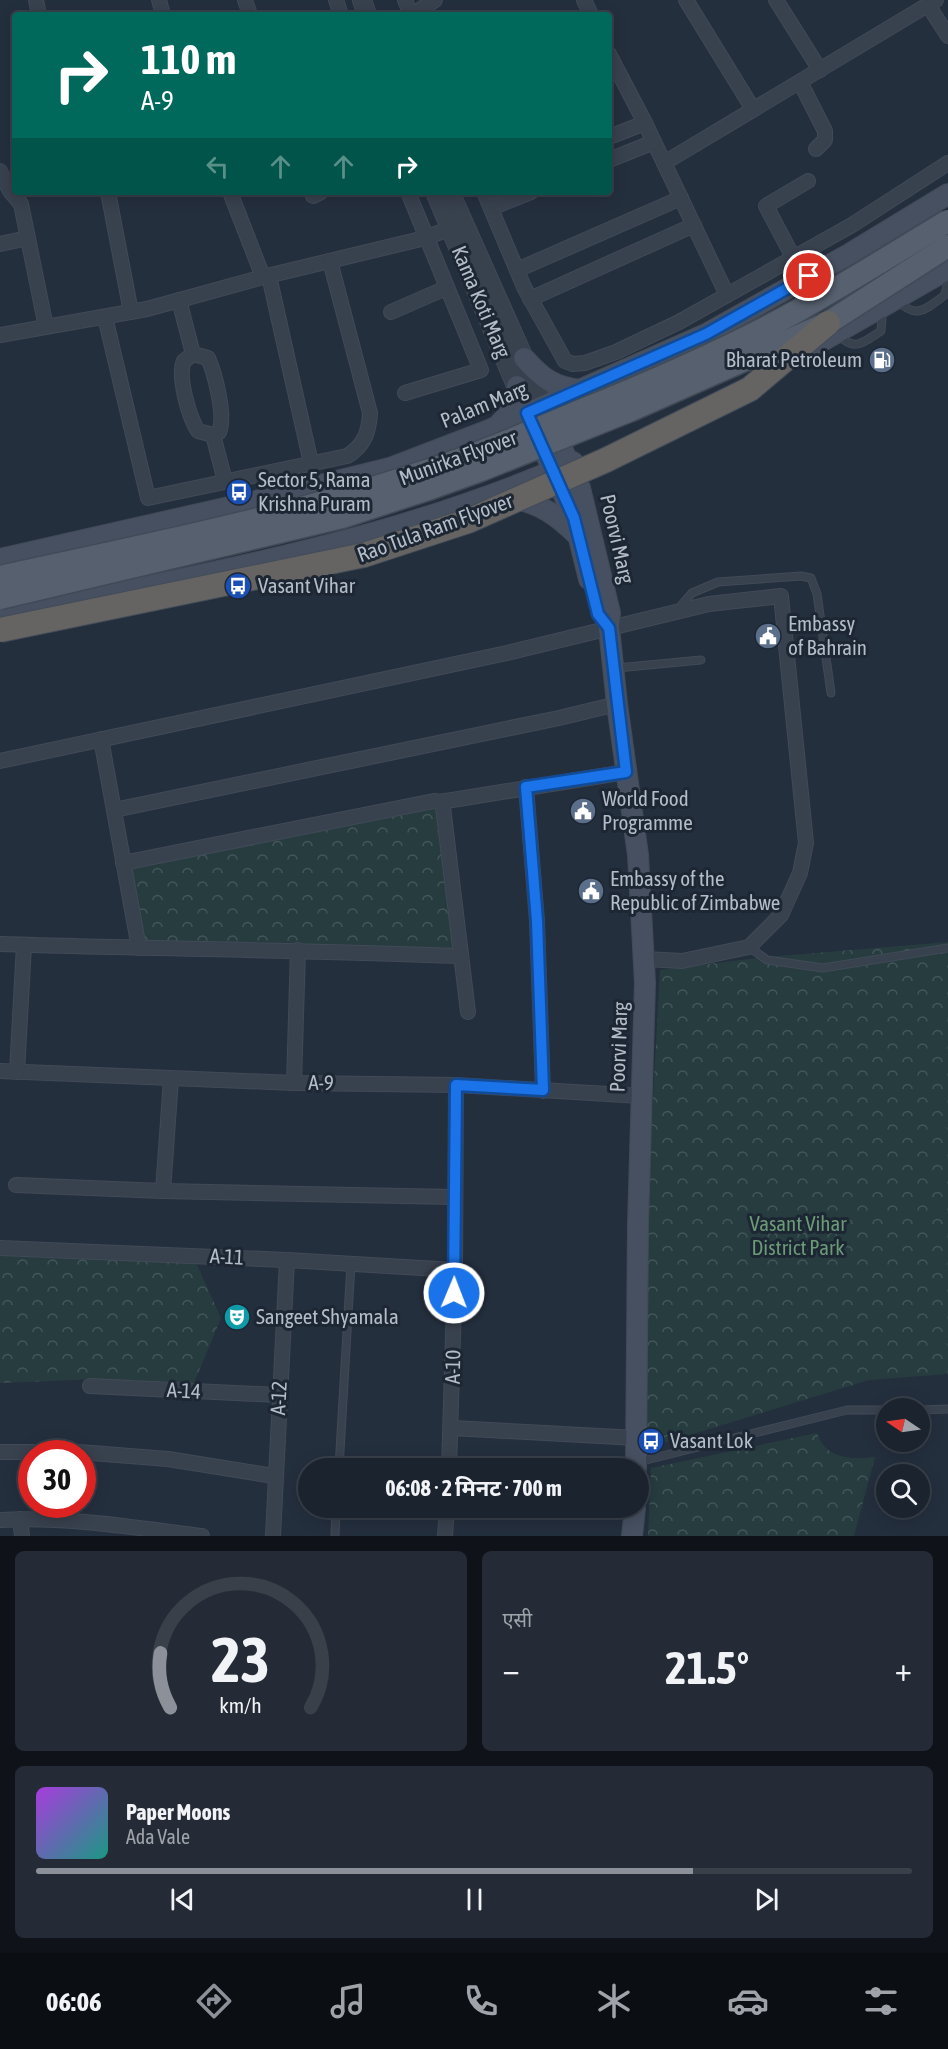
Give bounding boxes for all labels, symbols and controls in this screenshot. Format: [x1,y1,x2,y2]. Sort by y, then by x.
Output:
text: 110 m [141,35,236,83]
icon: right [42,36,120,114]
text: A-9 [141,85,174,116]
icon: left [201,150,234,183]
icon: ahead [264,150,297,183]
icon: ahead [327,150,360,183]
icon: right [390,150,423,183]
street label: Kama Koti Marg [448,242,516,361]
pin [783,250,834,301]
icon: arrive [792,259,825,292]
fuel station icon: Bharat Petroleum [867,345,897,375]
place label: Bharat Petroleum [726,347,862,371]
street label: Palam Marg [437,376,530,432]
street label: Munirka Flyover [396,424,520,489]
place label: Sector 5, Rama Krishna Puram [258,467,371,515]
bus stop icon: Sector 5, Rama Krishna Puram [224,477,254,507]
street label: Rao Tula Ram Flyover [354,487,517,566]
street label: Poorvi Marg [596,492,640,586]
bus stop icon: Vasant Vihar [223,571,253,601]
place label: Vasant Vihar [258,573,356,597]
place label: Embassy of Bahrain [788,611,867,659]
public building icon: Embassy of Bahrain [753,621,783,651]
place label: World Food Programme [602,786,693,834]
public building icon: World Food Programme [568,796,598,826]
place label: Embassy of the Republic of Zimbabwe [610,866,780,914]
public building icon: Embassy of the Republic of Zimbabwe [576,876,606,906]
street label: Poorvi Marg [604,1001,632,1093]
street label: A-9 [308,1070,334,1094]
park label: Vasant Vihar District Park [750,1211,847,1259]
street label: A-11 [209,1243,245,1269]
position arrow [422,1261,486,1325]
theatre icon: Sangeet Shyamala [222,1302,252,1332]
place label: Sangeet Shyamala [256,1304,399,1328]
street label: A-10 [440,1350,464,1384]
street label: A-14 [166,1377,202,1403]
street label: A-12 [265,1380,291,1416]
north arrow [876,1398,930,1452]
map controls [876,1398,930,1518]
bus stop icon: Vasant Lok [636,1426,666,1456]
place label: Vasant Lok [670,1428,753,1452]
speed limit sign: 30 [18,1440,96,1518]
button: search [876,1464,930,1518]
text: 06:08 · 2 मिनट · 700 m [385,1475,562,1501]
text: एसी [503,1608,532,1631]
text: 23 [211,1624,270,1695]
text: 21.5° [665,1642,749,1694]
text: − [503,1650,520,1688]
text: + [895,1650,912,1688]
text: km/h [219,1693,262,1718]
text: Paper Moons [126,1799,230,1825]
text: Ada Vale [126,1825,190,1848]
icon: previous [166,1883,199,1916]
icon: pause [458,1883,491,1916]
icon: next [750,1883,783,1916]
icon: directions [193,1980,235,2022]
icon: music [327,1980,369,2022]
icon: phone [460,1980,502,2022]
icon: climate [593,1980,635,2022]
icon: car [727,1980,769,2022]
icon: filters [860,1980,902,2022]
text: 06:06 [46,1986,102,2017]

